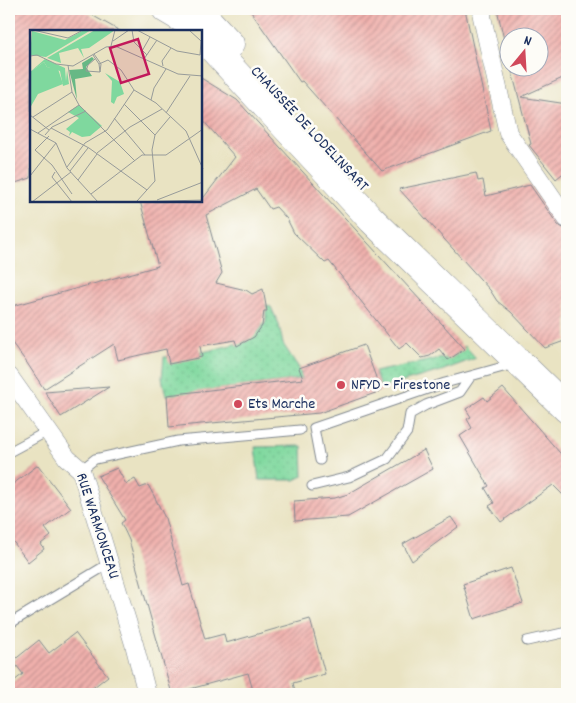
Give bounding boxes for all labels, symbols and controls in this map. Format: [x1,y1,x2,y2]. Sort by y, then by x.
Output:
north arrow [498,28,548,78]
inset map [30,30,202,202]
text: N [521,31,534,52]
street label: CHAUSSÉE DE LODELINSART [244,61,374,197]
place label: NFYD - Firestone [351,374,450,397]
marker: NFYD - Firestone [335,379,347,391]
place label: Ets Marche [248,393,315,416]
marker: Ets Marche [232,398,244,410]
street label: RUE WARMONCEAU [69,470,125,582]

